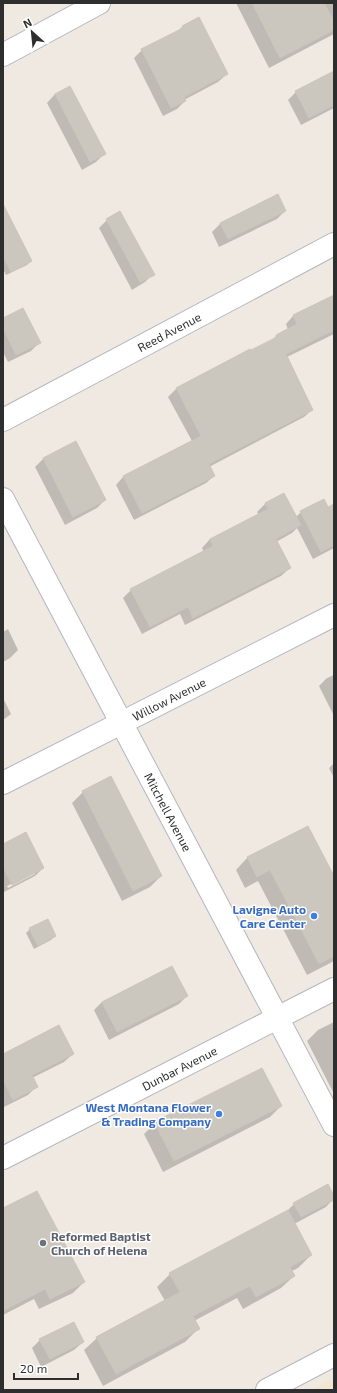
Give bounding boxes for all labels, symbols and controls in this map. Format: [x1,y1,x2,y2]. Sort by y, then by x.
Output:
north arrow [12,12,52,52]
text: N [21,15,34,30]
street label: Reed Avenue [135,309,203,354]
street label: Willow Avenue [130,674,208,723]
street label: Mitchell Avenue [142,770,195,854]
place label: Lavigne Auto Care Center [232,902,306,930]
marker: Lavigne Auto Care Center [309,911,319,921]
street label: Dunbar Avenue [139,1043,219,1093]
place label: West Montana Flower & Trading Company [85,1100,211,1129]
marker: West Montana Flower & Trading Company [214,1109,224,1119]
place label: Reformed Baptist Church of Helena [51,1229,151,1257]
marker: Reformed Baptist Church of Helena [38,1238,48,1248]
scale bar [14,1355,78,1381]
text: 20 m [20,1361,47,1375]

